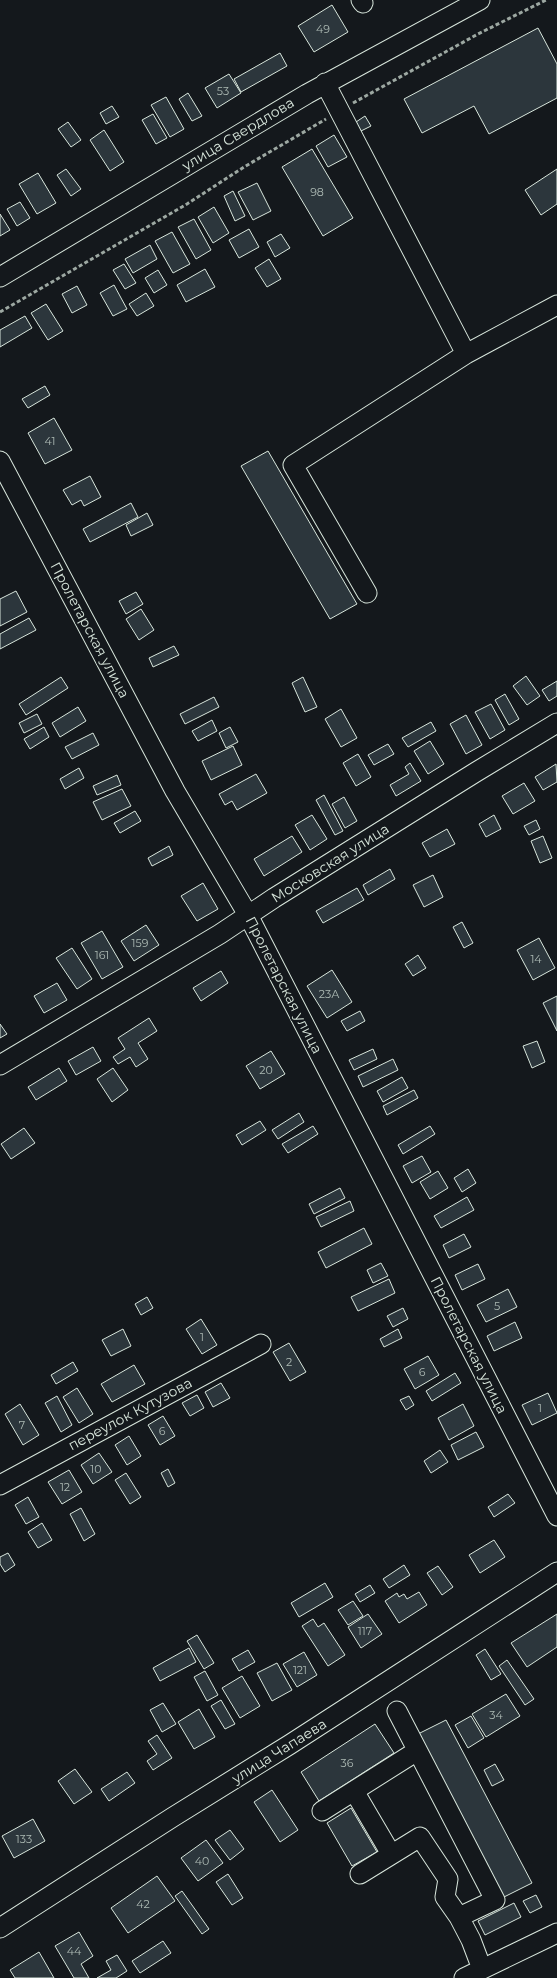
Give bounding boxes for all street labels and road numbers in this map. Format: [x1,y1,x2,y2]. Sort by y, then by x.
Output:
street label: улица Свердлова [178,93,297,175]
street label: Пролетарская улица [46,559,134,701]
street label: Московская улица [268,819,392,907]
street label: Пролетарская улица [242,913,326,1057]
street label: Пролетарская улица [427,1273,511,1417]
street label: переулок Кутузова [65,1374,195,1454]
street label: улица Чапаева [227,1715,330,1788]

